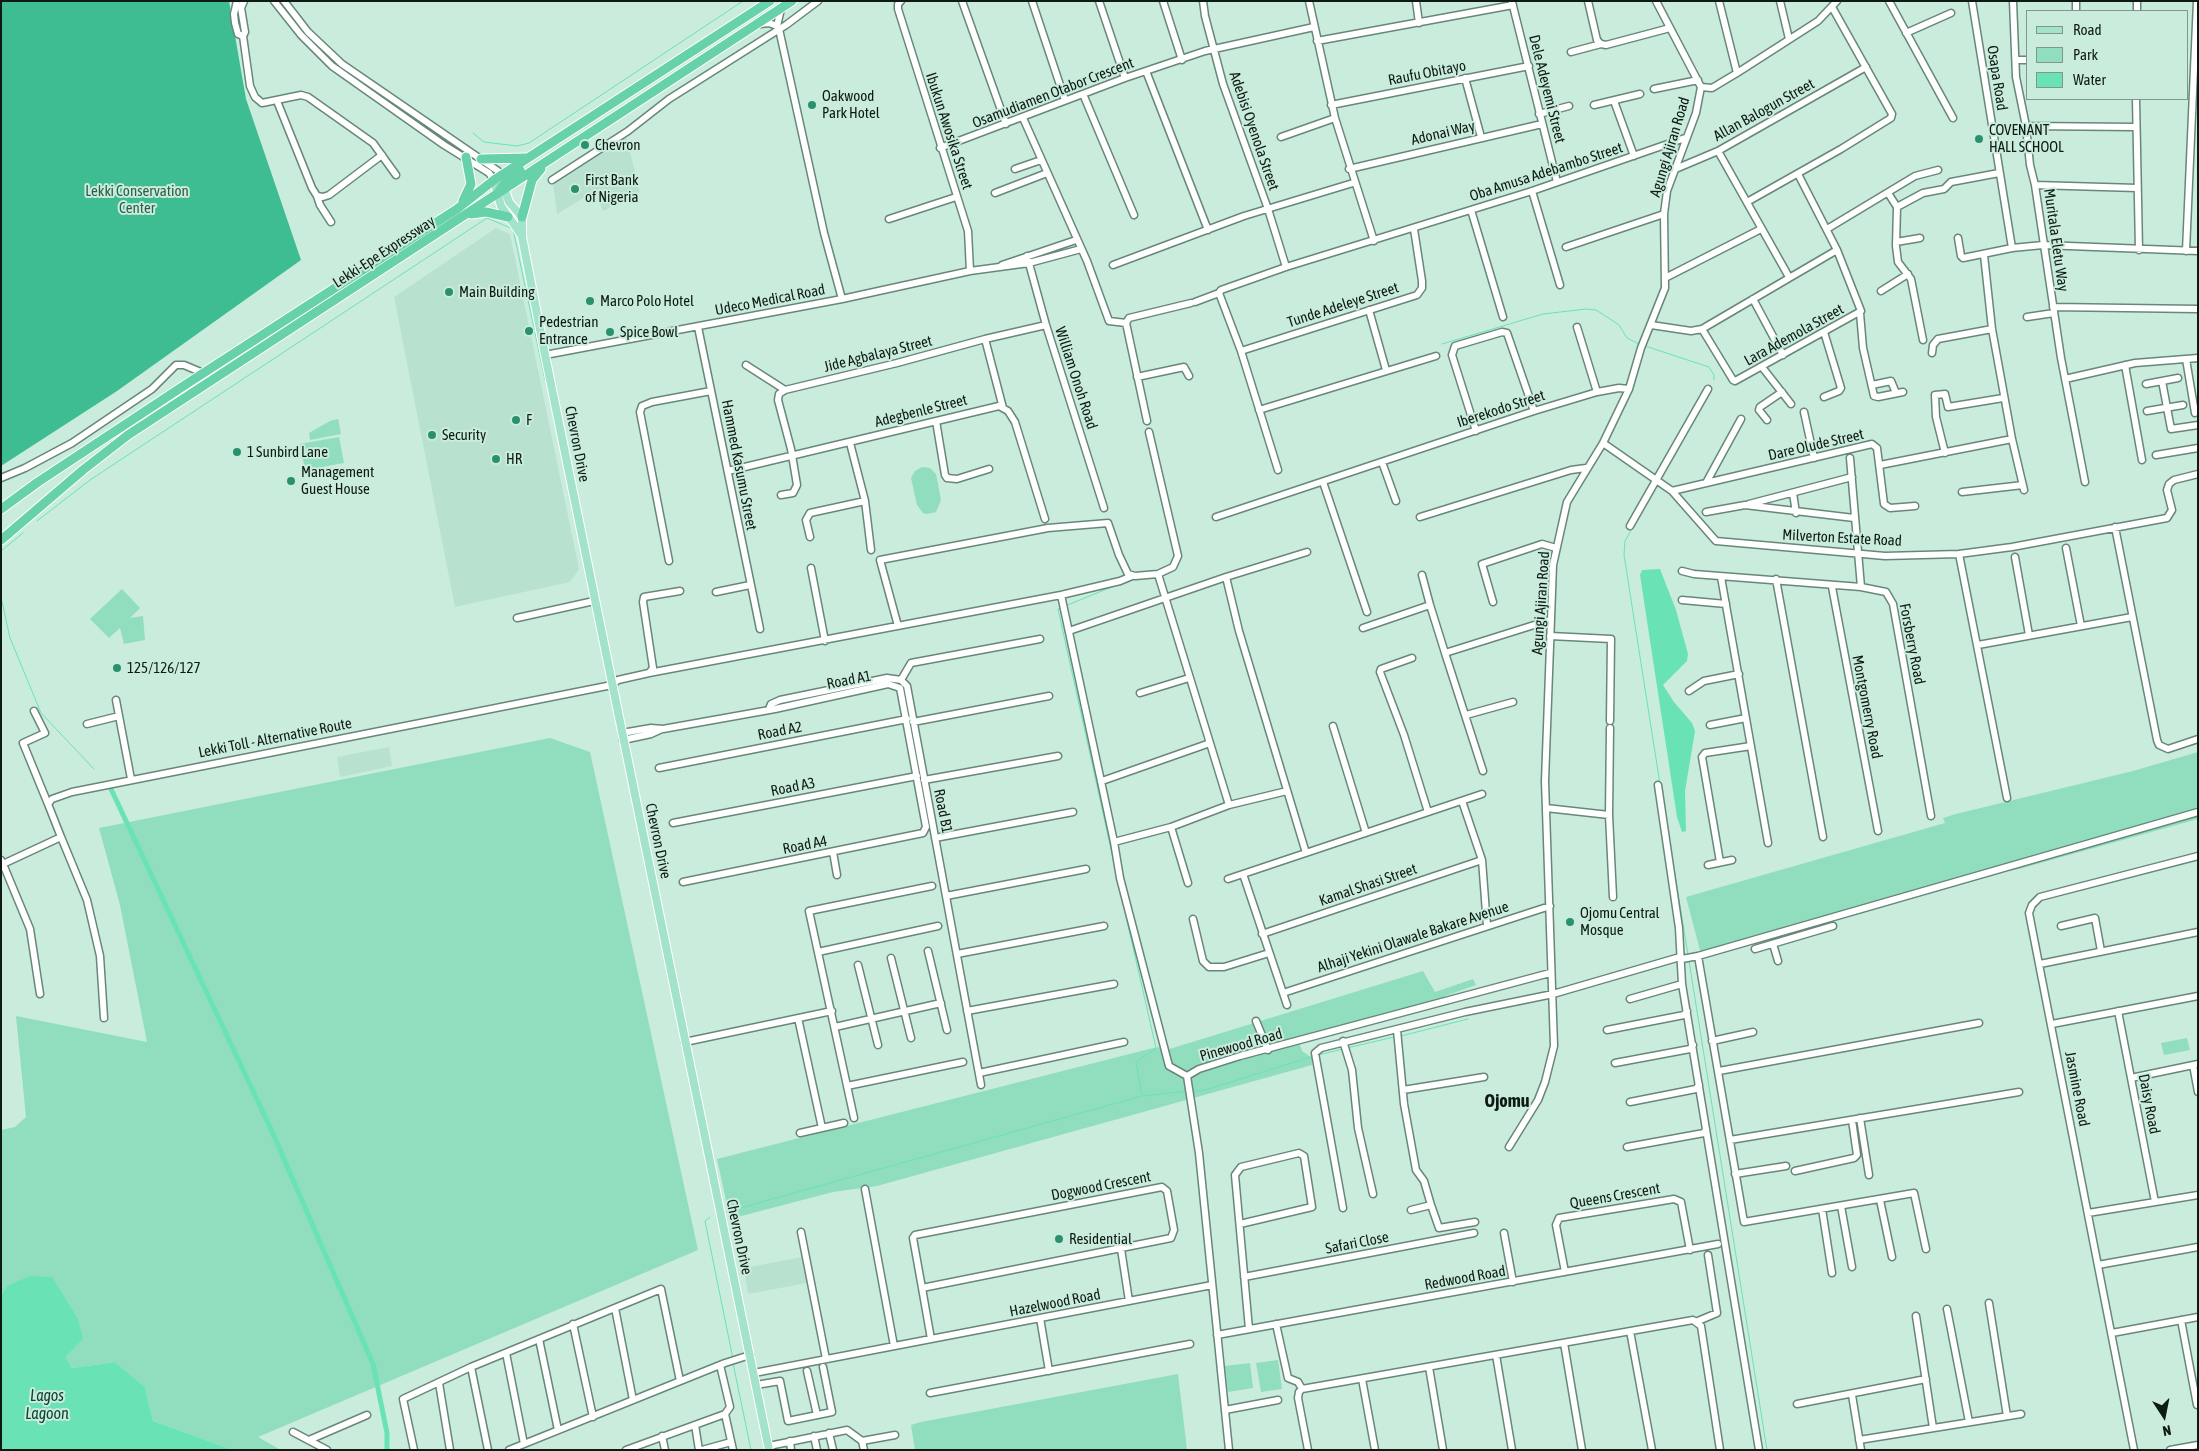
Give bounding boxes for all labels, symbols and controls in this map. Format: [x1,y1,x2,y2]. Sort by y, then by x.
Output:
legend [2026,10,2189,100]
text: Road [2073,21,2102,38]
street label: Dele Adeyemi Street [1525,33,1569,145]
street label: Osapa Road [1983,44,2011,112]
text: Park [2073,46,2098,63]
street label: Osamudiamen Otabor Crescent [970,54,1136,132]
street label: Raufu Obitayo [1387,57,1467,89]
street label: Adebisi Oyenola Street [1225,69,1283,193]
street label: Ibukun Awosika Street [922,70,976,192]
text: Water [2073,71,2106,88]
street label: Allan Balogun Street [1710,75,1818,145]
place label: Oakwood Park Hotel [822,87,880,122]
street label: Agungi Ajiran Road [1646,95,1694,199]
marker: Oakwood Park Hotel [806,99,818,111]
street label: Adonai Way [1409,117,1477,149]
place label: COVENANT HALL SCHOOL [1989,121,2064,156]
marker: COVENANT HALL SCHOOL [1973,133,1985,145]
place label: Chevron [595,136,641,154]
marker: Chevron [579,139,591,151]
street label: Oba Amusa Adebambo Street [1467,139,1625,205]
place label: First Bank of Nigeria [585,171,639,206]
park label: Lekki Conservation Center [85,182,189,217]
marker: First Bank of Nigeria [569,183,581,195]
street label: Muritala Eletu Way [2040,187,2072,293]
street label: Lekki-Epe Expressway [330,212,438,292]
street label: Tunde Adeleye Street [1285,279,1401,331]
street label: Udeco Medical Road [713,280,827,320]
place label: Main Building [459,283,535,301]
marker: Main Building [443,286,455,298]
place label: Marco Polo Hotel [600,292,694,310]
marker: Marco Polo Hotel [584,295,596,307]
street label: Lara Ademola Street [1741,300,1847,370]
place label: Pedestrian Entrance [539,313,599,348]
place label: Spice Bowl [620,323,678,341]
marker: Pedestrian Entrance [523,325,535,337]
street label: William Onoh Road [1051,325,1101,431]
marker: Spice Bowl [604,326,616,338]
street label: Jide Agbalaya Street [822,332,934,376]
street label: Iberekodo Street [1455,386,1547,432]
street label: Adegbenle Street [873,391,969,431]
street label: Hammed Kasumu Street [717,398,761,532]
street label: Chevron Drive [561,405,593,483]
place label: F [526,411,532,429]
marker: F [510,414,522,426]
street label: Dare Olude Street [1766,425,1866,465]
place label: Security [442,426,486,444]
marker: Security [426,429,438,441]
place label: 1 Sunbird Lane [247,443,328,461]
marker: 1 Sunbird Lane [231,446,243,458]
place label: HR [506,450,522,468]
marker: HR [490,453,502,465]
place label: Management Guest House [301,463,374,498]
marker: Management Guest House [285,475,297,487]
street label: Milverton Estate Road [1782,526,1902,550]
street label: Agungi Ajiran Road [1528,551,1554,655]
street label: Forsberry Road [1895,602,1929,686]
street label: Montgomerry Road [1848,654,1886,760]
place label: 125/126/127 [127,659,201,677]
marker: 125/126/127 [111,662,123,674]
street label: Road A1 [825,667,873,693]
street label: Lekki Toll - Alternative Route [197,714,353,762]
street label: Road A2 [756,718,804,744]
street label: Road A3 [769,774,817,800]
street label: Road B1 [930,787,956,835]
street label: Chevron Drive [641,802,675,880]
street label: Road A4 [781,832,829,858]
street label: Kamal Shasi Street [1317,860,1419,910]
street label: Alhaji Yekini Olawale Bakare Avenue [1315,898,1511,976]
place label: Ojomu Central Mosque [1580,904,1660,939]
marker: Ojomu Central Mosque [1564,916,1576,928]
street label: Pinewood Road [1198,1025,1284,1065]
street label: Jasmine Road [2061,1050,2093,1128]
street label: Daisy Road [2134,1072,2164,1136]
district label: Ojomu [1485,1090,1529,1112]
street label: Dogwood Crescent [1050,1168,1152,1204]
street label: Queens Crescent [1568,1179,1662,1213]
street label: Chevron Drive [722,1198,756,1276]
street label: Safari Close [1324,1228,1390,1258]
place label: Residential [1069,1230,1132,1248]
marker: Residential [1053,1233,1065,1245]
street label: Redwood Road [1423,1262,1507,1294]
street label: Hazelwood Road [1008,1285,1102,1321]
water label: Lagos Lagoon [25,1386,69,1424]
north arrow [2139,1391,2189,1441]
text: N [2161,1422,2172,1439]

